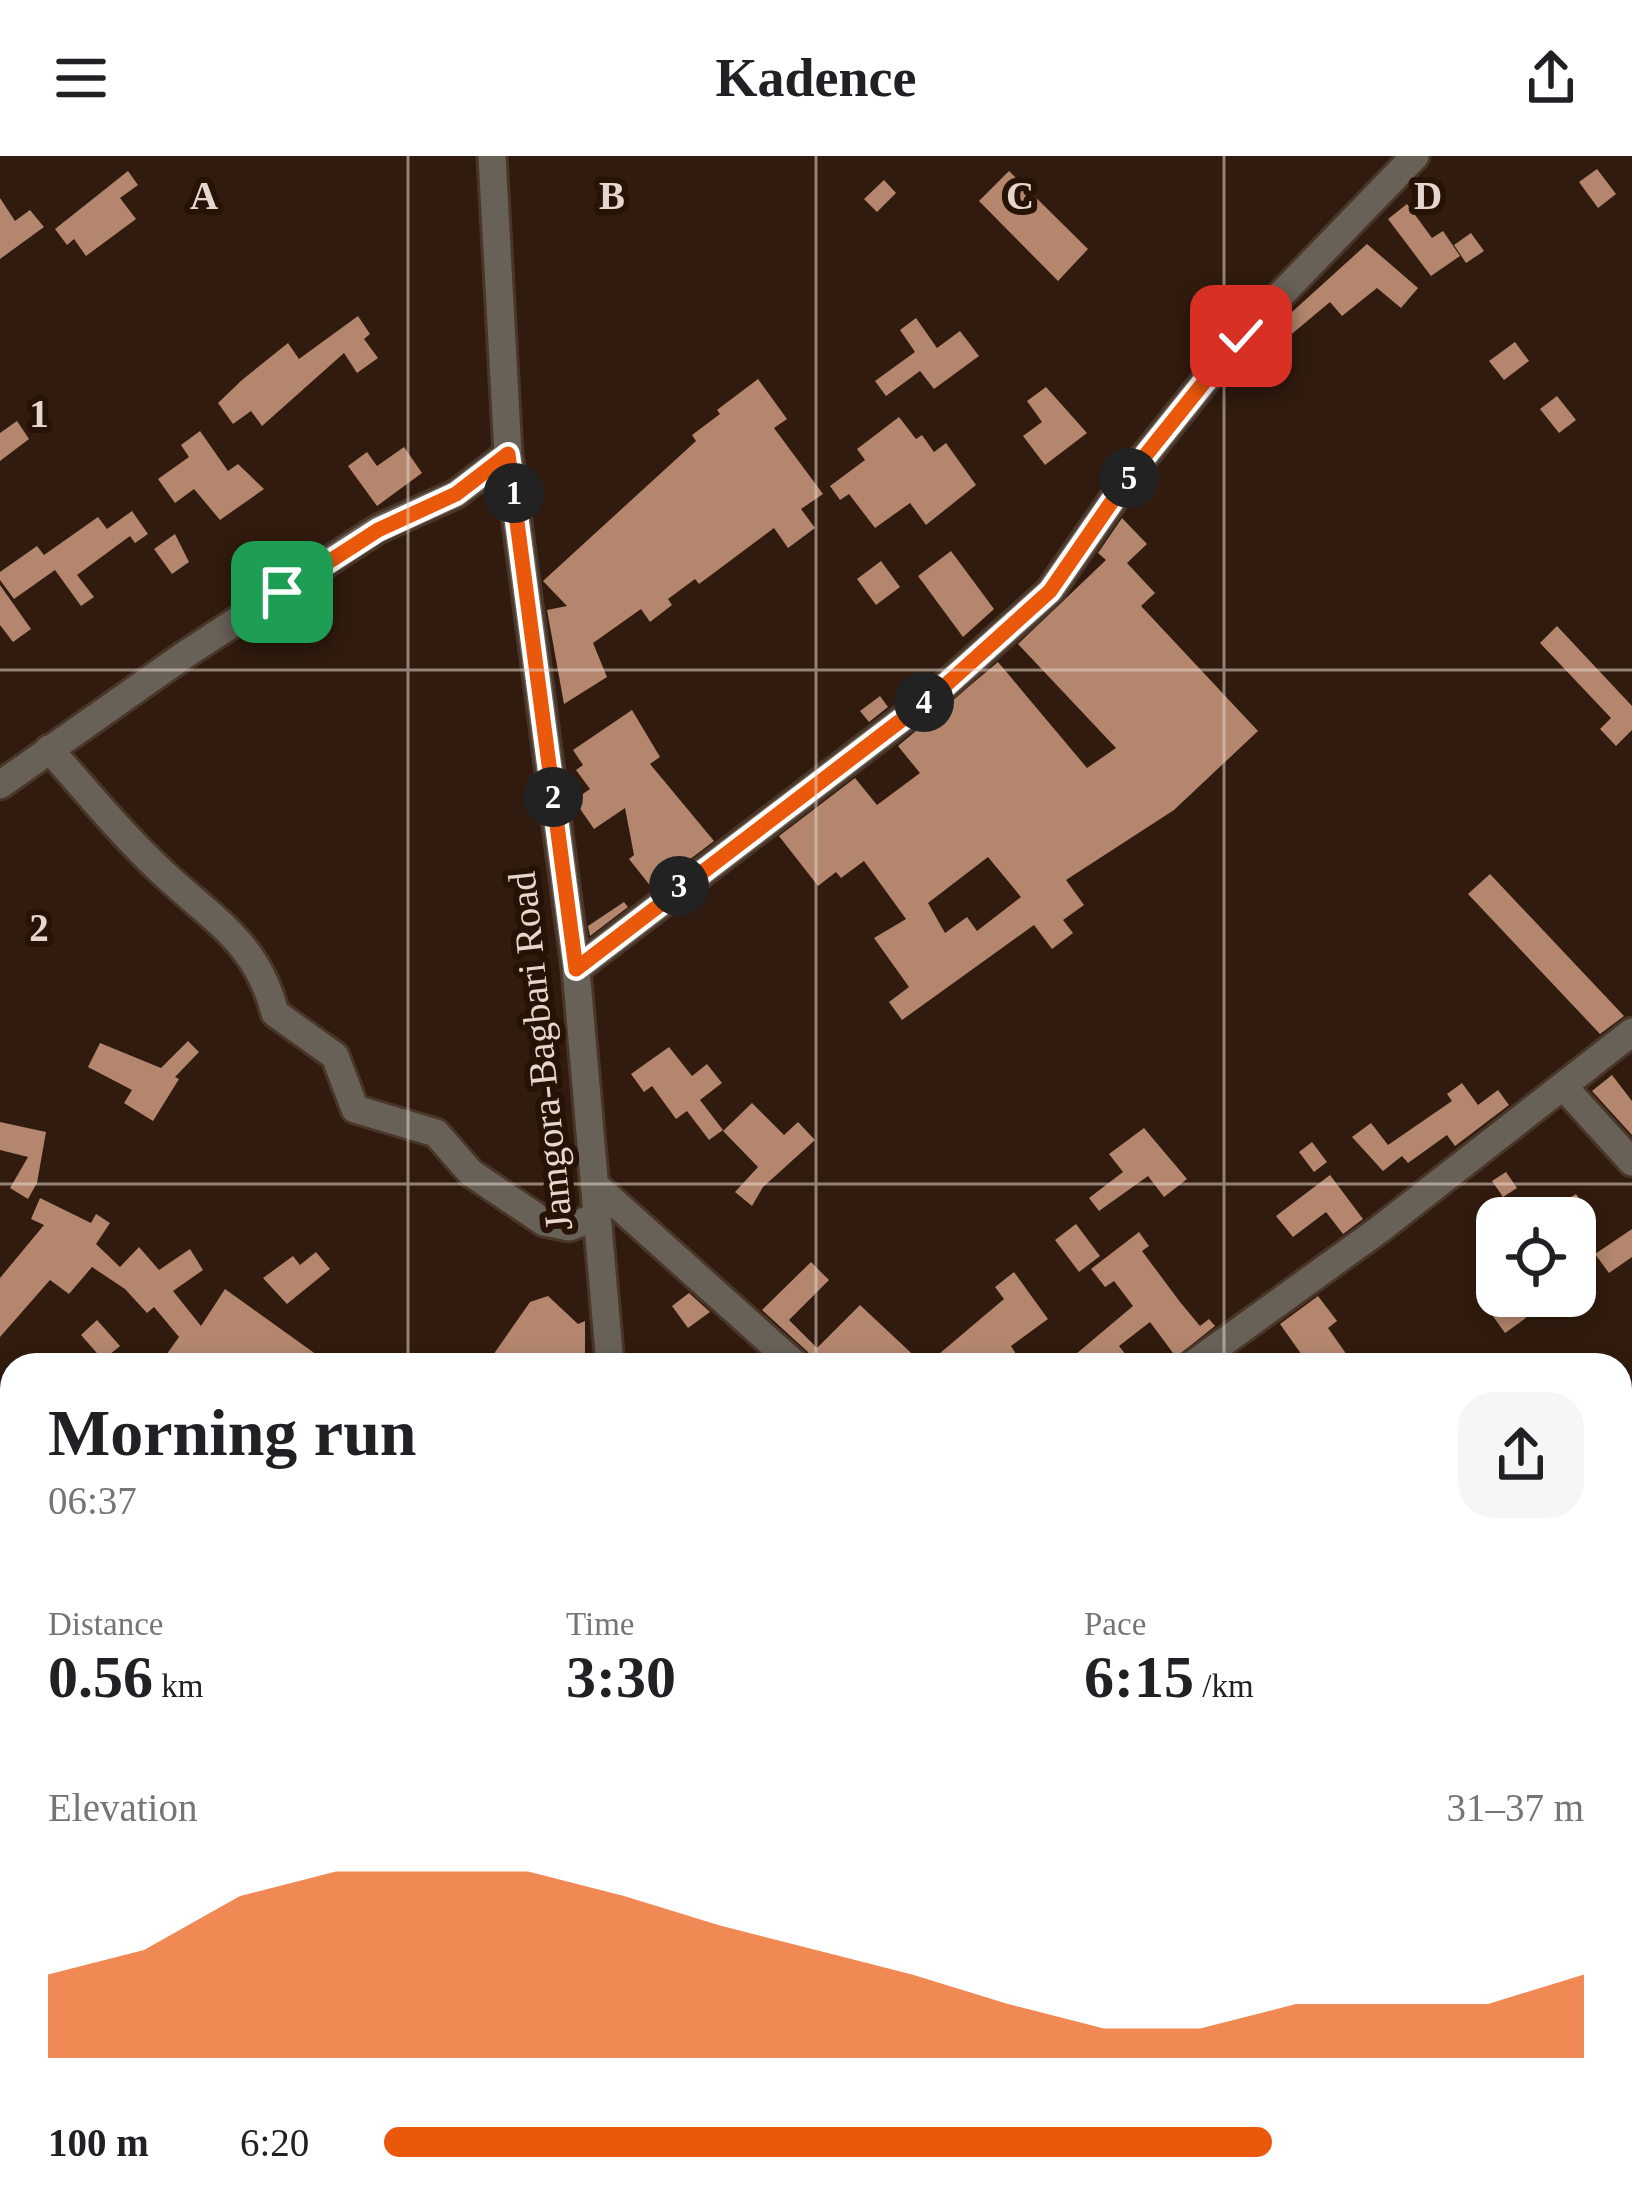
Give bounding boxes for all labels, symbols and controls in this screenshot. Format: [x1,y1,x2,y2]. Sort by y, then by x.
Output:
icon: menu [48,45,114,111]
icon: share [1518,45,1584,111]
text: Kadence [716,48,916,108]
text: A [190,174,218,217]
text: B [599,174,625,217]
text: C [1006,174,1034,217]
text: D [1414,174,1442,217]
pin [1190,285,1292,387]
icon: check [1208,303,1274,369]
text: 1 [29,392,49,435]
pin: 5 [1099,448,1159,508]
text: 5 [1121,460,1137,496]
pin: 1 [484,463,544,523]
text: 1 [506,475,522,511]
pin [231,541,333,643]
icon: arrive [249,559,315,625]
pin: 4 [894,672,954,732]
text: 4 [916,684,932,720]
pin: 2 [523,767,583,827]
text: 2 [545,779,561,815]
pin: 3 [649,856,709,916]
text: 3 [671,868,687,904]
street label: Jamgora-Bagbari Road [500,869,581,1233]
text: 2 [29,906,49,949]
map controls [1476,1197,1596,1317]
button: locate [1476,1197,1596,1317]
button: share [1458,1392,1584,1518]
text: Morning run [48,1396,417,1469]
text: 06:37 [48,1479,137,1522]
text: Distance [48,1606,163,1642]
text: Time [566,1606,634,1642]
text: Pace [1084,1606,1146,1642]
text: 0.56 [48,1644,153,1710]
text: 3:30 [566,1644,676,1710]
text: 6:15 [1084,1644,1194,1710]
text: km [153,1668,203,1704]
text: /km [1194,1668,1254,1704]
text: Elevation [48,1786,197,1829]
text: 31–37 m [1446,1786,1584,1829]
text: 100 m [48,2121,149,2164]
text: 6:20 [240,2121,309,2164]

